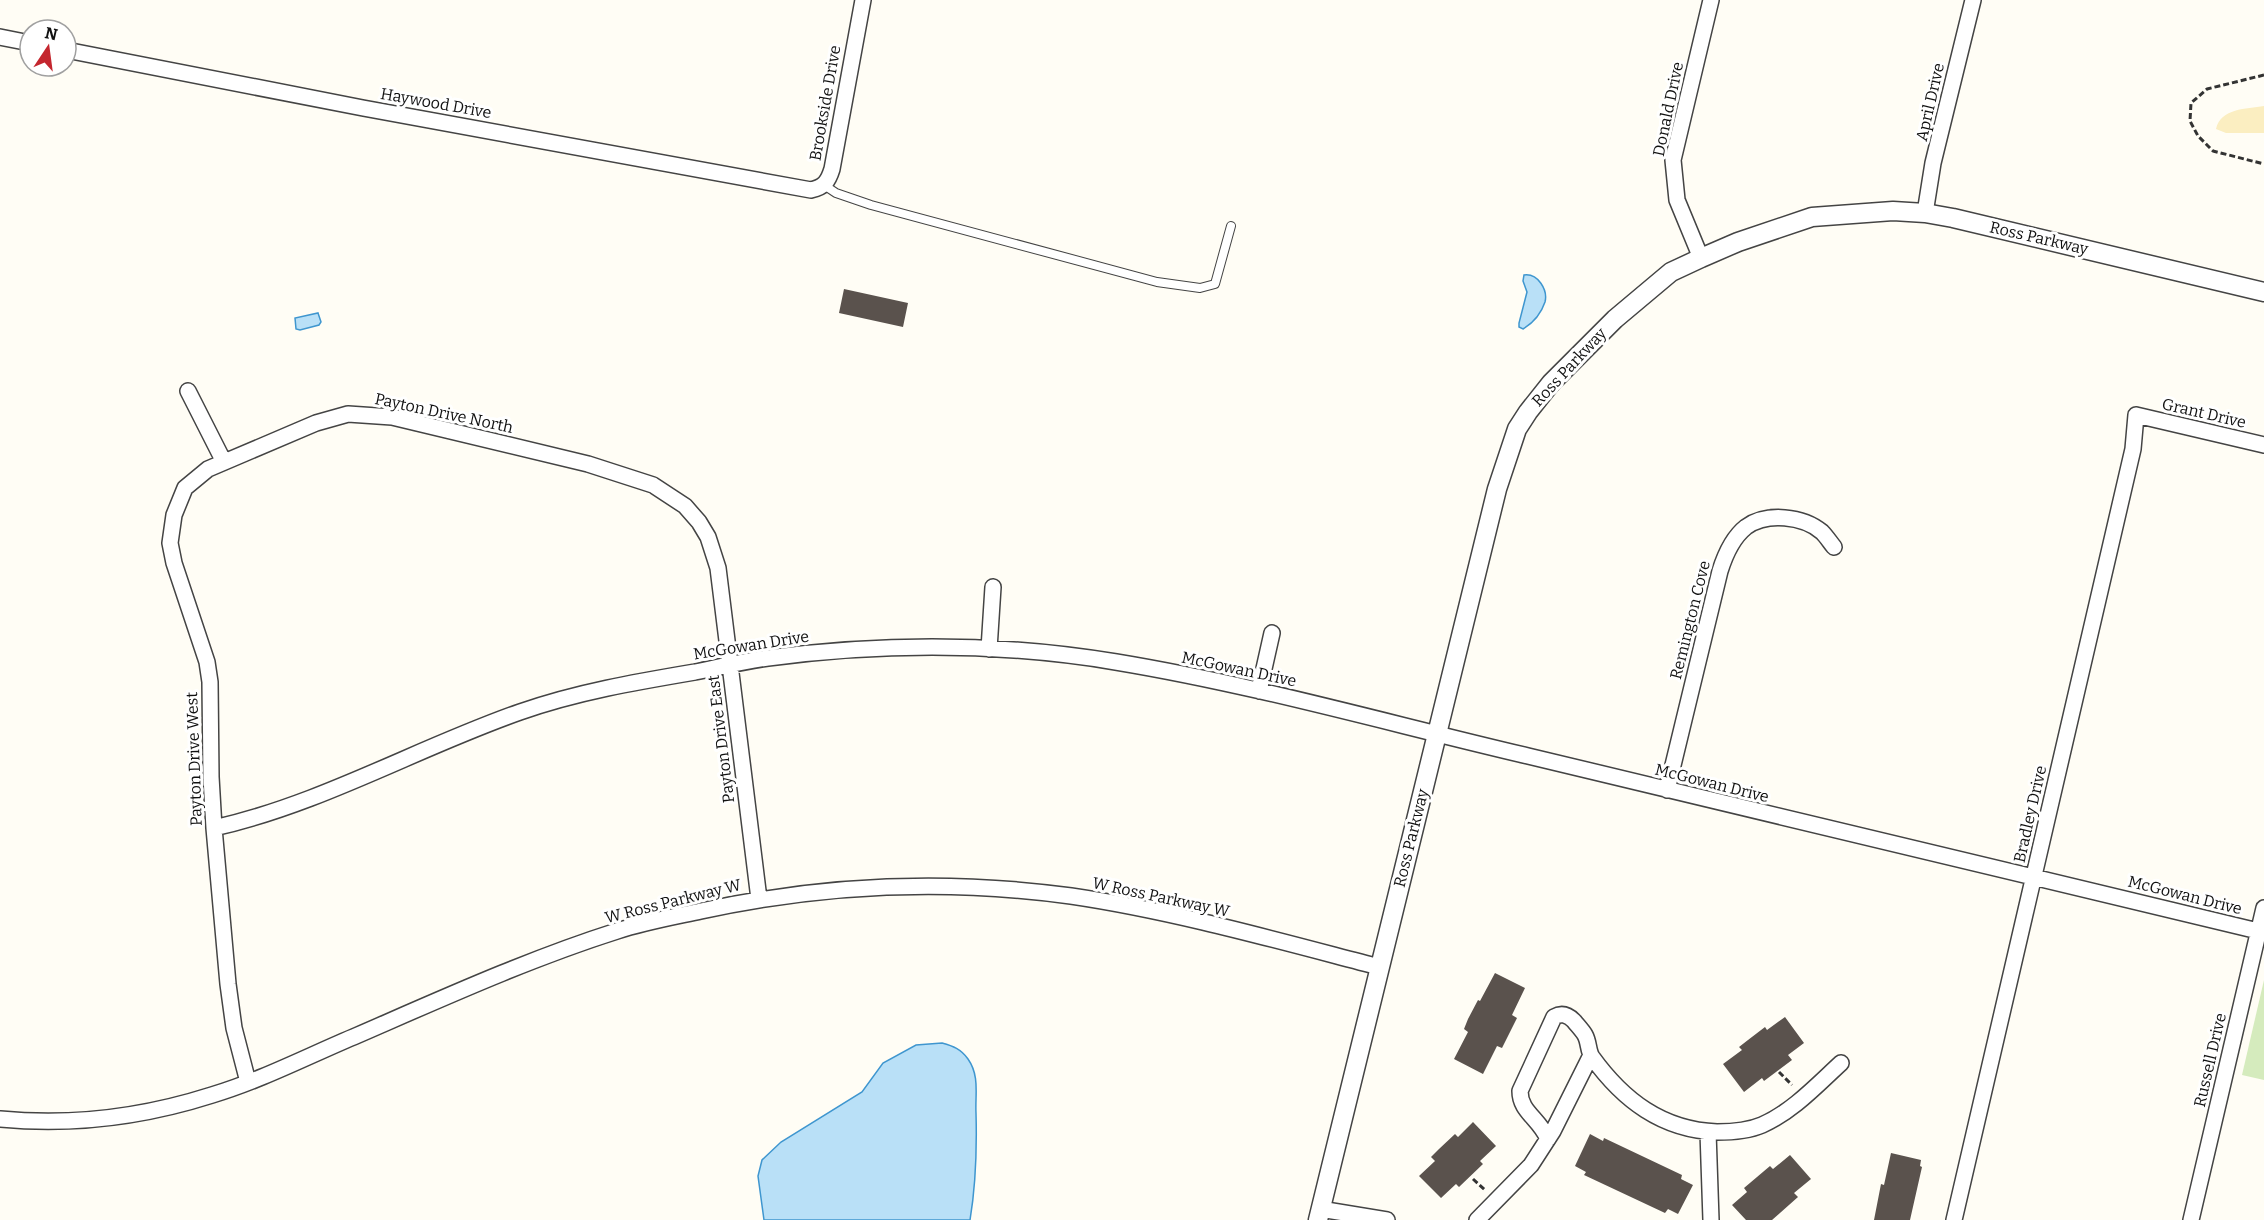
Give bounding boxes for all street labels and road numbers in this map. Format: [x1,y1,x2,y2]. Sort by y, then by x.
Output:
street label: Brookside Drive [805,44,845,162]
street label: Donald Drive [1649,60,1687,158]
street label: April Drive [1912,61,1948,143]
street label: Haywood Drive [379,84,493,122]
street label: Ross Parkway [1988,217,2091,259]
street label: Ross Parkway [1528,323,1611,410]
street label: Payton Drive North [373,389,515,437]
street label: Grant Drive [2160,394,2248,432]
street label: Remington Cove [1666,559,1714,681]
street label: McGowan Drive [692,626,810,664]
street label: McGowan Drive [1180,648,1298,690]
street label: Payton Drive East [704,674,738,804]
street label: Payton Drive West [182,691,206,826]
street label: McGowan Drive [1653,760,1771,806]
street label: Bradley Drive [2010,764,2050,864]
street label: Ross Parkway [1390,786,1433,889]
street label: McGowan Drive [2126,872,2244,918]
street label: W Ross Parkway W [1091,873,1232,921]
street label: W Ross Parkway W [603,875,744,927]
street label: Russell Drive [2190,1011,2230,1109]

